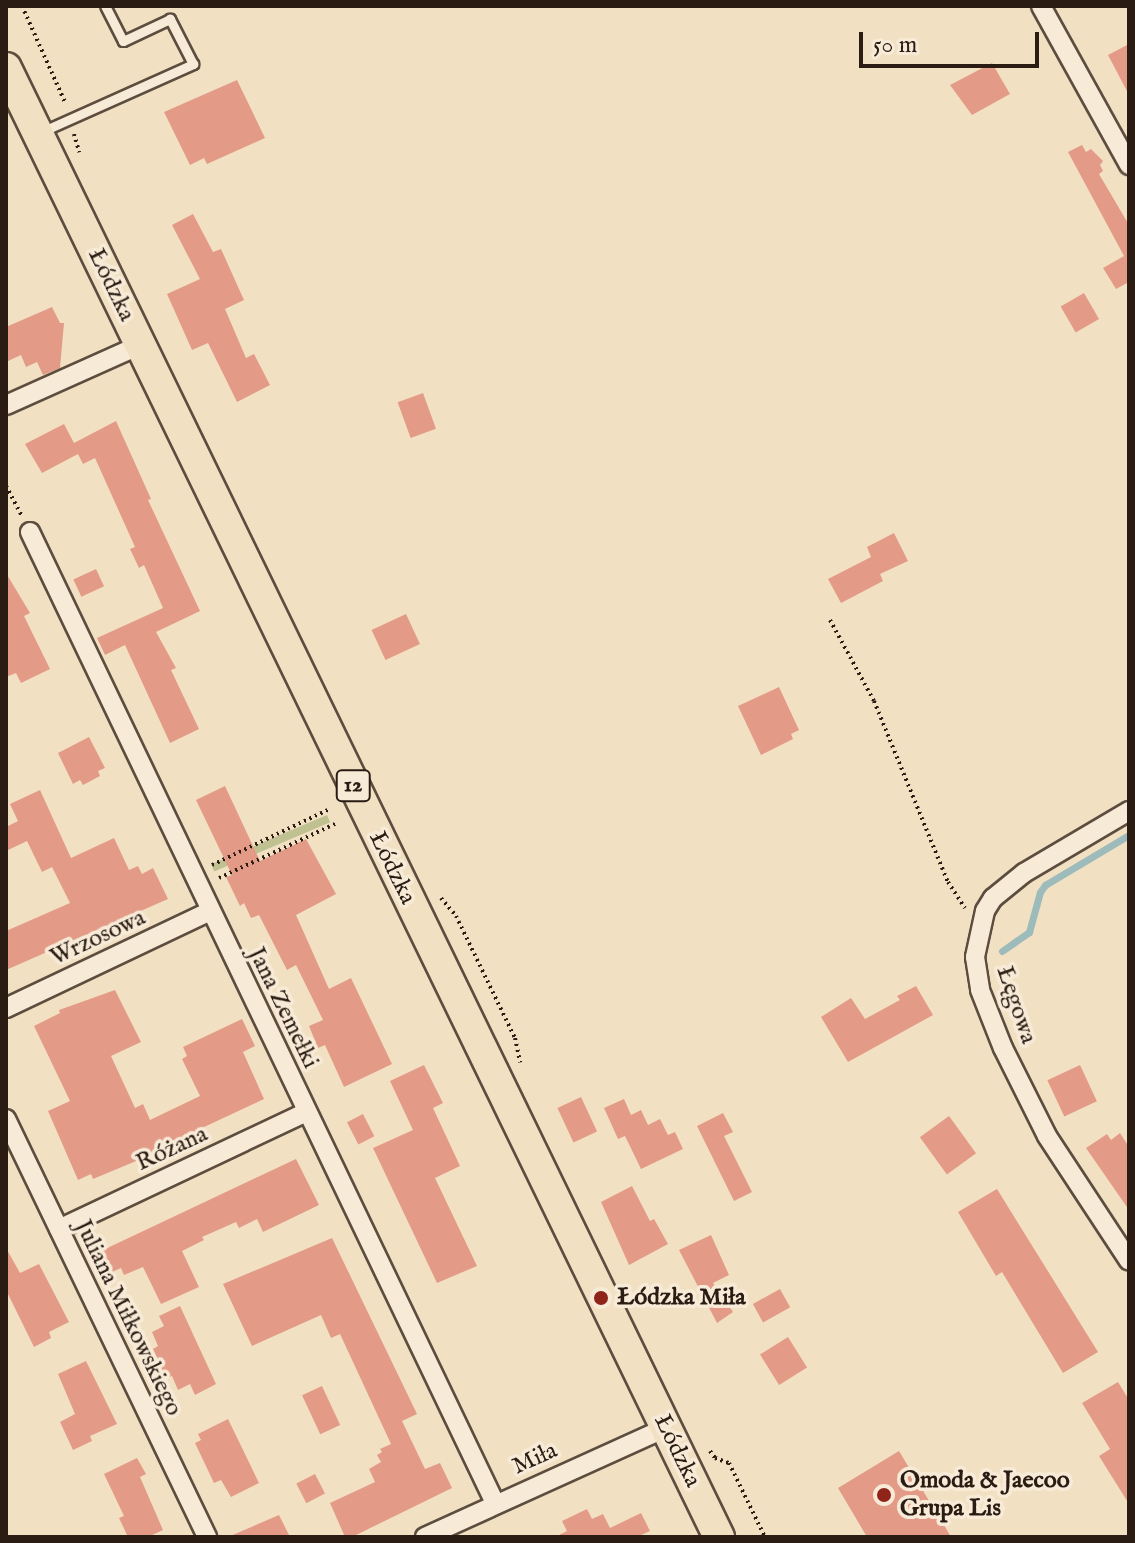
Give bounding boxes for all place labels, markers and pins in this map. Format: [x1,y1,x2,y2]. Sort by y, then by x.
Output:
place label: Łódzka Miła [617,1284,746,1312]
marker: Łódzka Miła [592,1289,610,1307]
place label: Omoda & Jaecoo Grupa Lis [900,1467,1070,1523]
marker: Omoda & Jaecoo Grupa Lis [875,1486,893,1504]

